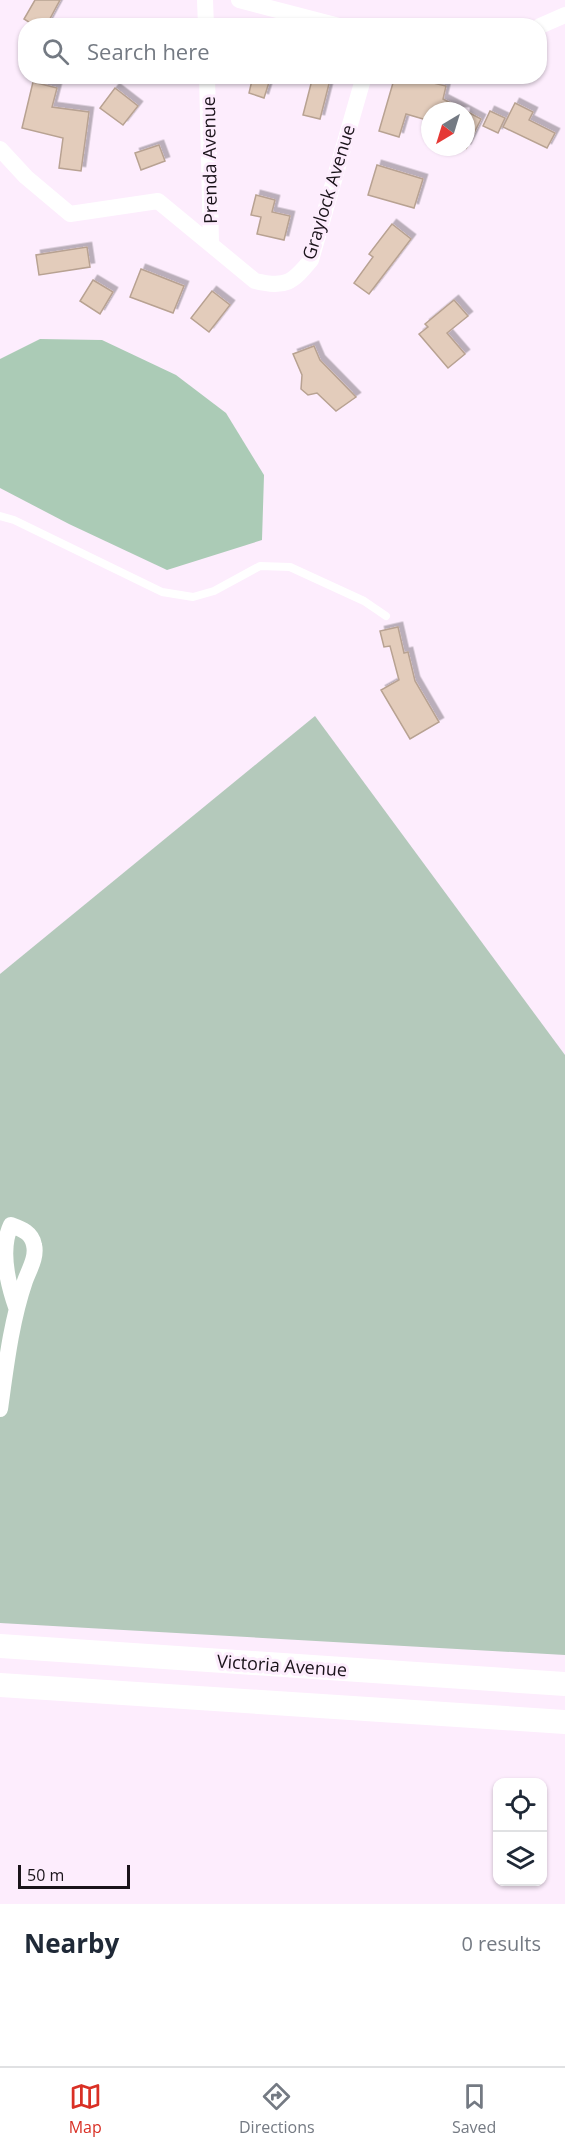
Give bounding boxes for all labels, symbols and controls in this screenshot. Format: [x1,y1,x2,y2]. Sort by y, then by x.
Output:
search box [18,18,547,84]
icon: search [39,35,72,68]
text: Search here [87,36,210,66]
street label: Prenda Avenue [196,96,222,224]
north arrow [421,102,475,156]
street label: Graylock Avenue [296,121,360,263]
street label: Victoria Avenue [216,1648,348,1682]
map controls [493,1778,547,1886]
button: locate [493,1778,547,1832]
button: layers [493,1832,547,1886]
scale bar [18,1862,130,1890]
text: 50 m [27,1864,64,1886]
text: Nearby [24,1925,119,1961]
text: 0 results [461,1930,541,1957]
tab: Map [69,2080,102,2138]
tab: Directions [239,2080,315,2138]
tab: Saved [452,2080,496,2138]

